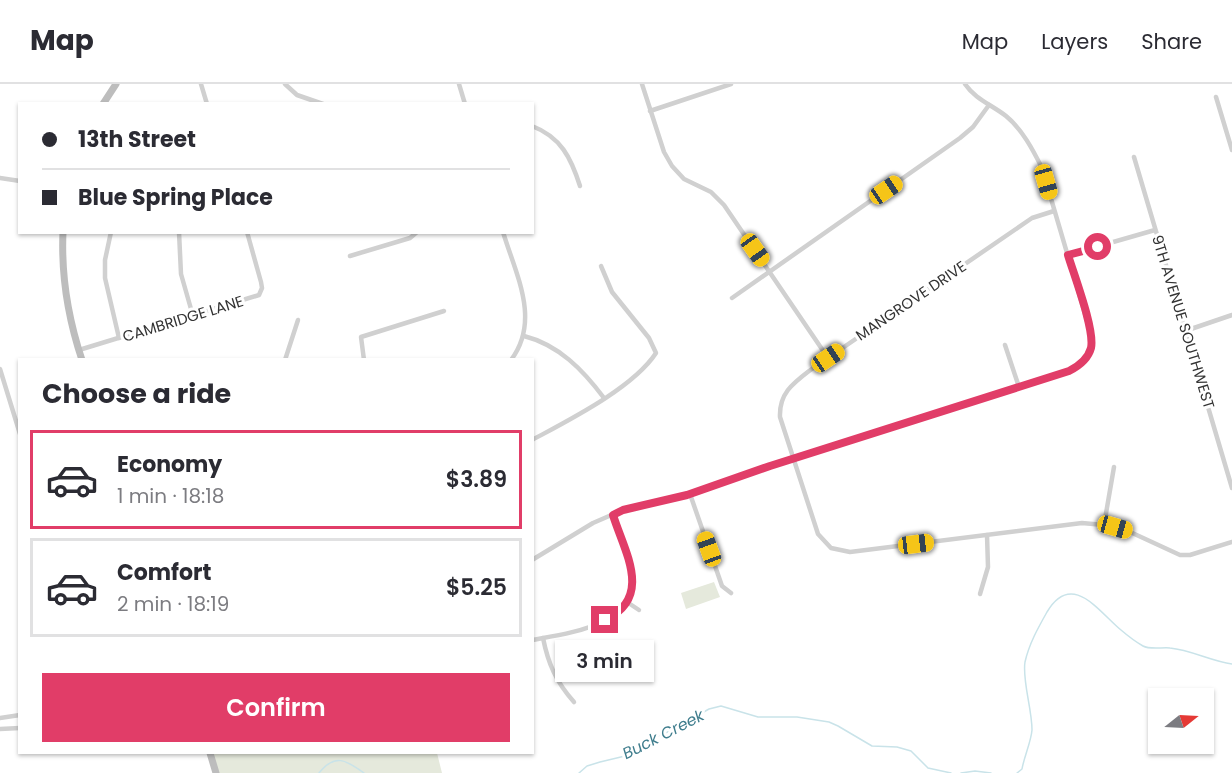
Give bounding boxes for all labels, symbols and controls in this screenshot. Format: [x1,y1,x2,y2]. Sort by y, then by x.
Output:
text: Map [30,21,94,60]
text: Map [962,27,1008,56]
text: Layers [1041,27,1108,56]
text: Share [1141,27,1202,56]
text: 13th Street [78,124,196,155]
car [1032,162,1060,202]
car [866,172,906,208]
text: Blue Spring Place [78,182,273,213]
car [737,230,773,270]
street label: 9TH AVENUE SOUTHWEST [1147,232,1220,411]
route start [1084,233,1111,260]
street label: MANGROVE DRIVE [851,256,970,345]
street label: CAMBRIDGE LANE [120,290,246,347]
car [808,340,848,376]
text: Choose a ride [42,375,231,412]
text: Economy [117,449,222,480]
icon: car [45,453,99,507]
text: $3.89 [446,464,507,495]
text: 1 min · 18:18 [117,482,224,510]
car [1095,513,1135,541]
car [694,529,724,569]
car [897,533,935,555]
text: Comfort [117,557,211,588]
icon: car [45,561,99,615]
text: $5.25 [446,572,507,603]
text: 2 min · 18:19 [117,590,229,618]
route end [591,606,618,633]
callout: 3 min [556,641,654,683]
text: 3 min [576,647,633,675]
button: Confirm [42,673,510,742]
north arrow [1148,688,1214,754]
map controls [1148,688,1214,754]
water label: Buck Creek [618,704,709,765]

